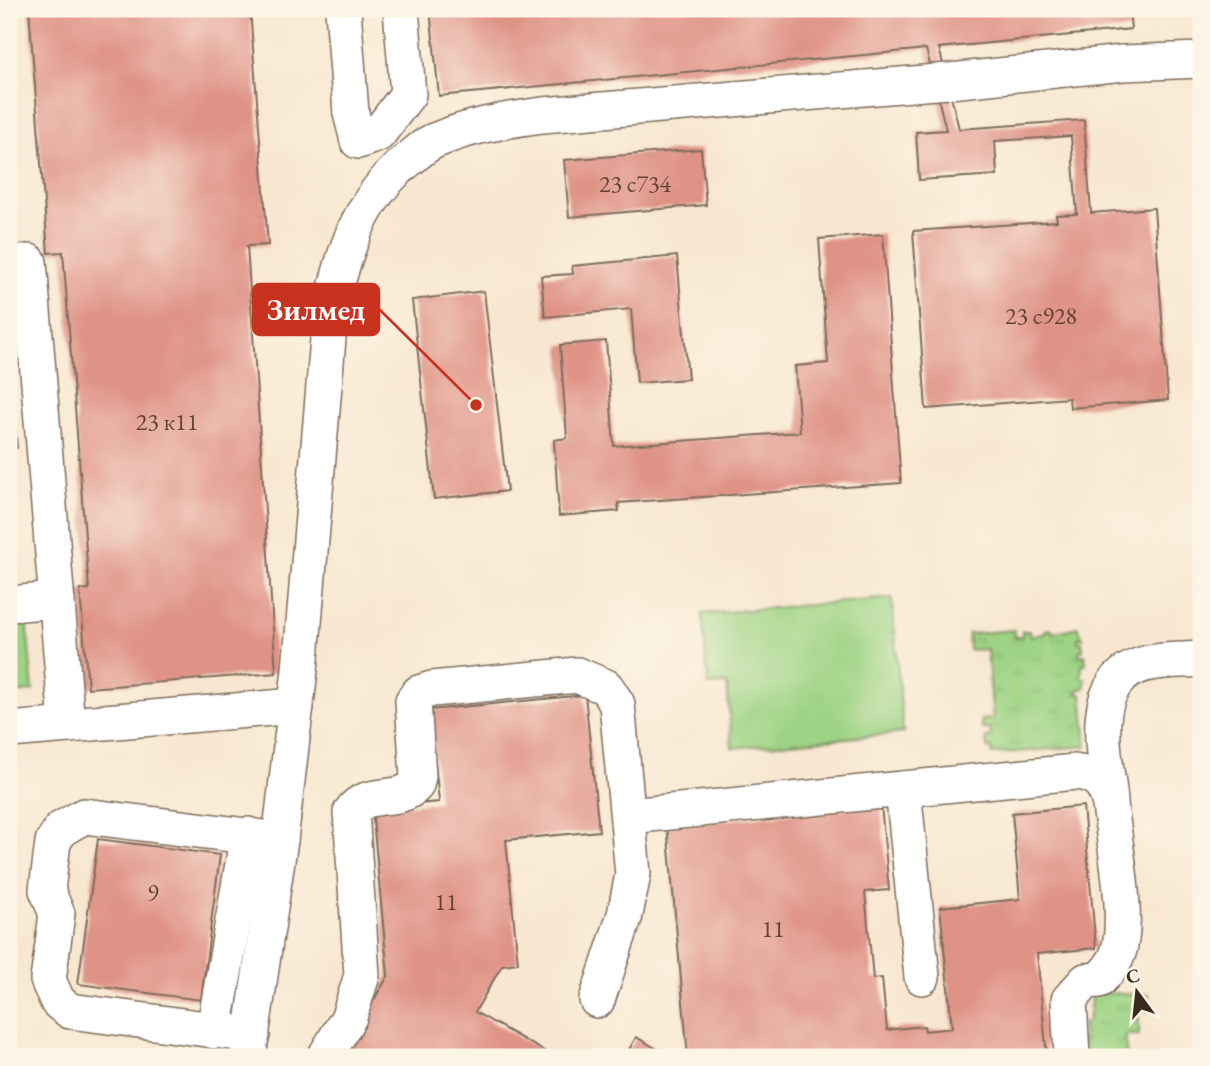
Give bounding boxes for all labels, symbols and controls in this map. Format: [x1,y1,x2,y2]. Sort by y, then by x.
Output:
house number: 23 с734 [599,168,672,199]
callout: Зилмед [253,284,379,335]
text: Зилмед [267,290,366,329]
house number: 23 с928 [1005,300,1077,331]
house number: 23 к11 [136,406,198,437]
house number: 9 [147,877,159,908]
house number: 11 [434,886,458,917]
house number: 11 [761,913,785,944]
north arrow [1102,958,1172,1028]
text: С [1123,962,1142,990]

